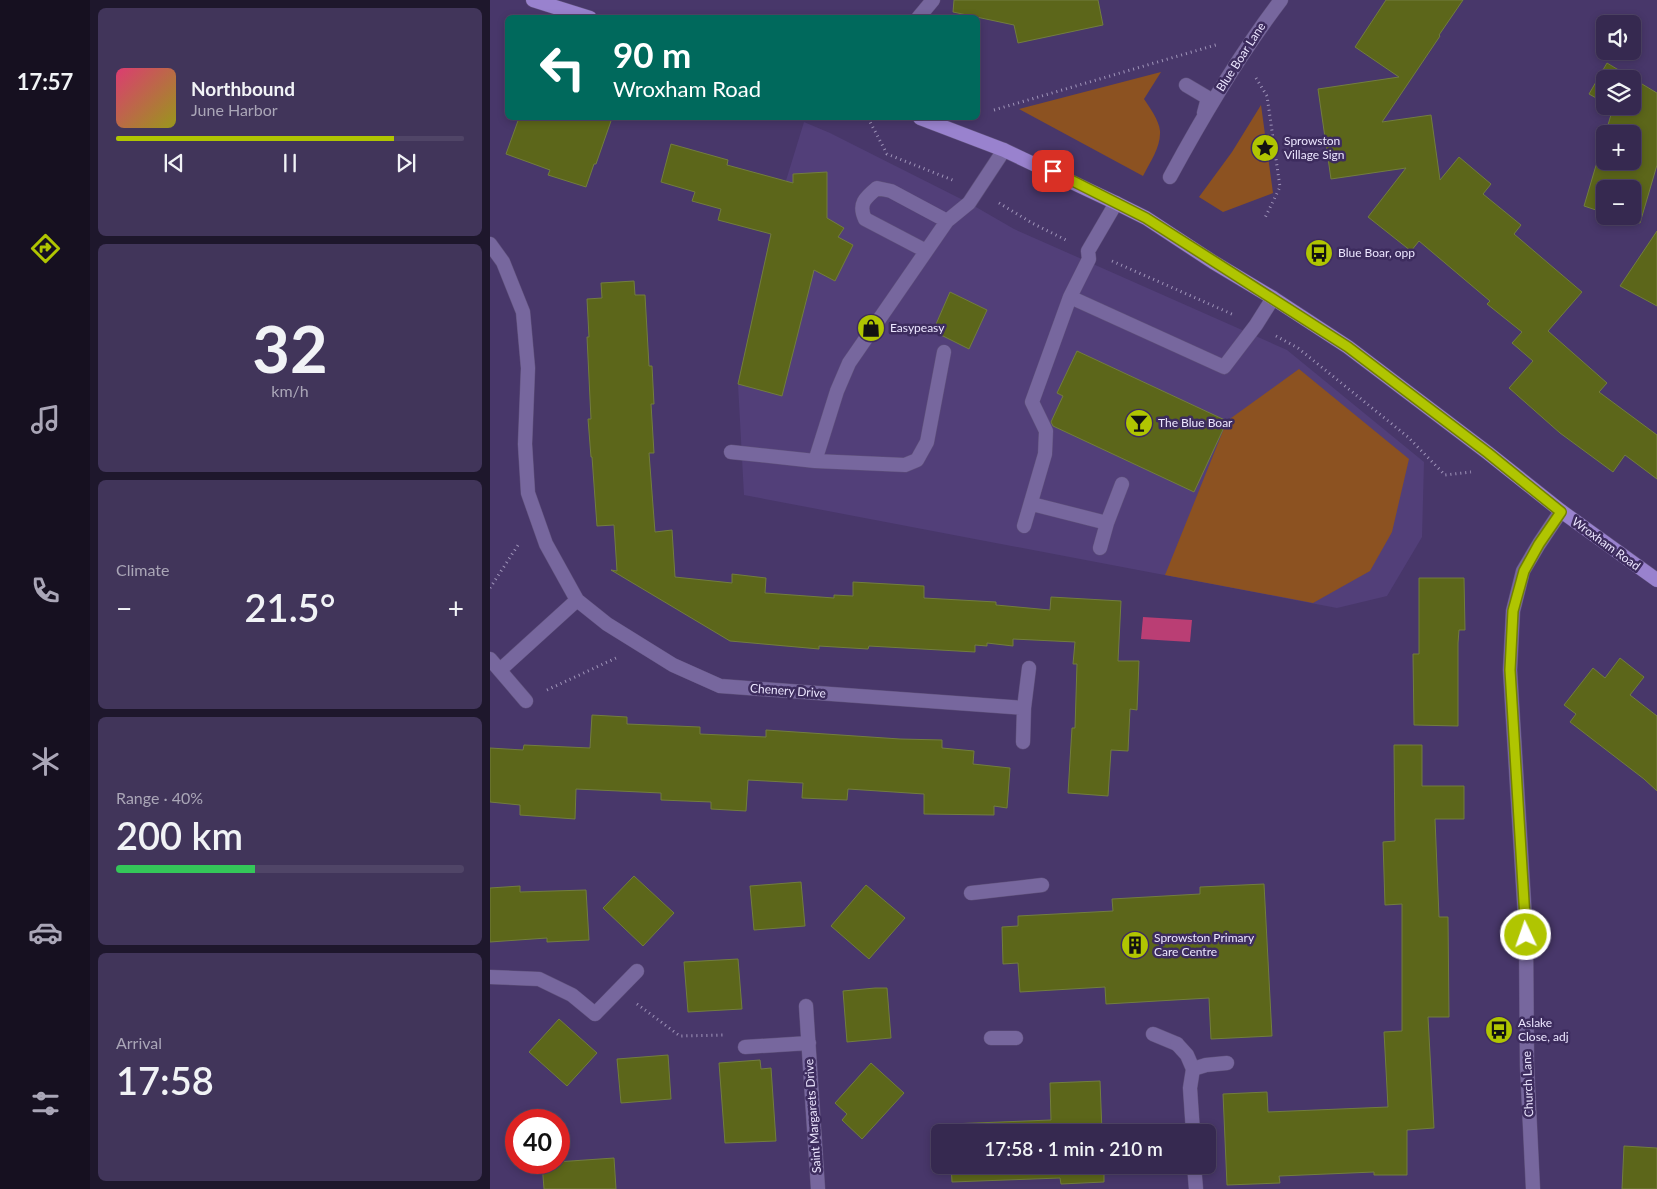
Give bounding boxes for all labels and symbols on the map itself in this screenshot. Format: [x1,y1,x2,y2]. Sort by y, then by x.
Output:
street label: Blue Boar Lane [1213,19,1268,94]
place icon: Sprowston Village Sign [1250,133,1280,163]
place label: Sprowston Village Sign [1284,133,1344,162]
pin [1032,150,1074,192]
bus stop icon: Blue Boar, opp [1304,238,1334,268]
place label: Blue Boar, opp [1338,245,1415,260]
shop icon: Easypeasy [856,313,886,343]
place label: Easypeasy [890,320,945,335]
bar icon: The Blue Boar [1124,408,1154,438]
place label: The Blue Boar [1158,415,1233,430]
street label: Wroxham Road [1569,514,1643,573]
street label: Chenery Drive [750,680,826,701]
position arrow [1499,908,1551,960]
building icon: Sprowston Primary Care Centre [1120,930,1150,960]
place label: Sprowston Primary Care Centre [1154,930,1255,959]
bus stop icon: Aslake Close, adj [1484,1015,1514,1045]
place label: Aslake Close, adj [1518,1015,1569,1044]
street label: Church Lane [1519,1051,1536,1117]
street label: Saint Margarets Drive [801,1059,824,1174]
speed limit sign: 40 [505,1109,570,1174]

